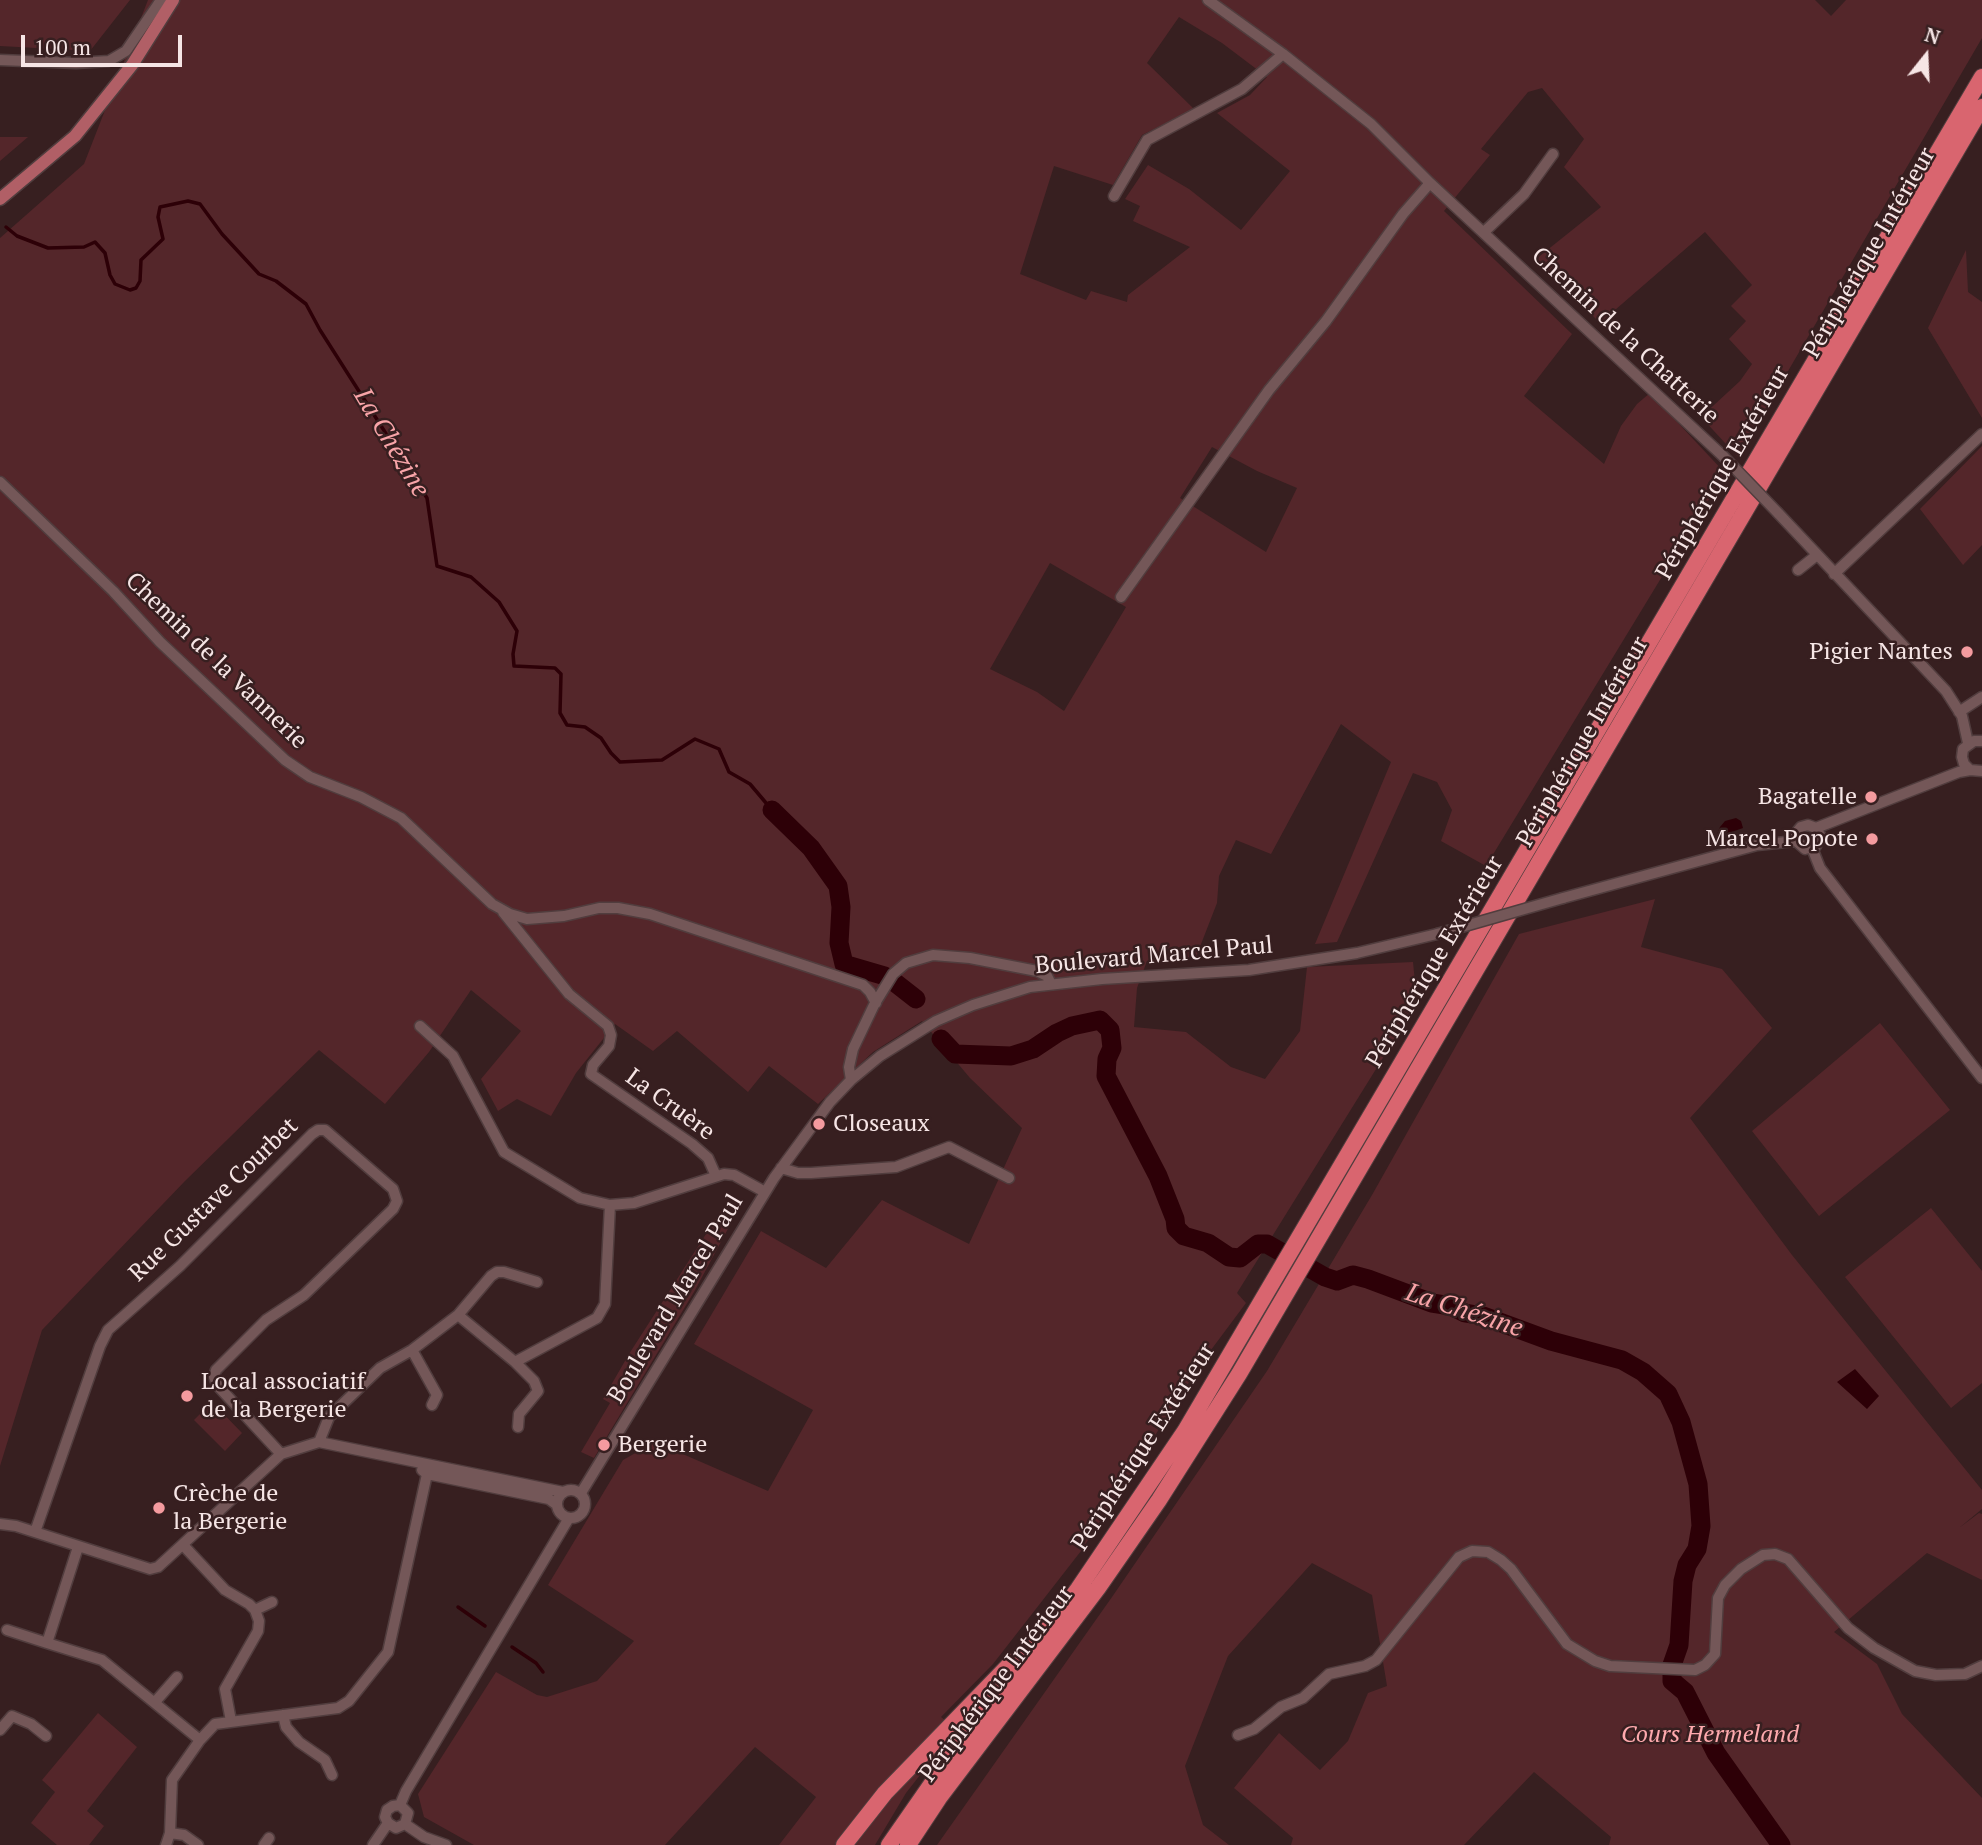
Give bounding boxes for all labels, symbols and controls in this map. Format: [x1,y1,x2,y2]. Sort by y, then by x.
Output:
scale bar [24,21,186,65]
north arrow [1891,21,1961,91]
text: N [1922,21,1943,50]
text: 100 m [34,33,91,61]
street label: Périphérique Intérieur [1798,143,1942,363]
street label: Chemin de la Chatterie [1525,242,1725,430]
street label: Périphérique Extérieur [1650,361,1796,585]
water label: La Chézine [346,383,436,503]
street label: Chemin de la Vannerie [119,567,313,755]
street label: Périphérique Intérieur [1511,632,1655,852]
place label: Pigier Nantes [1809,638,1953,666]
marker: Pigier Nantes [1959,644,1975,660]
place label: Bagatelle [1758,783,1857,811]
marker: Bagatelle [1863,789,1879,805]
place label: Marcel Popote [1706,825,1858,853]
marker: Marcel Popote [1864,831,1880,847]
street label: Périphérique Extérieur [1360,851,1510,1073]
street label: Boulevard Marcel Paul [1034,931,1274,981]
street label: La Cruère [620,1063,720,1147]
place label: Closeaux [833,1110,930,1138]
street label: Rue Gustave Courbet [124,1112,304,1288]
marker: Closeaux [811,1116,827,1132]
street label: Boulevard Marcel Paul [602,1189,750,1409]
water label: La Chézine [1401,1277,1527,1345]
street label: Périphérique Extérieur [1066,1338,1222,1556]
place label: Local associatif de la Bergerie [201,1368,365,1424]
marker: Local associatif de la Bergerie [179,1388,195,1404]
place label: Bergerie [618,1431,707,1459]
marker: Bergerie [596,1437,612,1453]
place label: Crèche de la Bergerie [173,1480,287,1536]
marker: Crèche de la Bergerie [151,1500,167,1516]
street label: Périphérique Intérieur [914,1580,1080,1788]
park label: Cours Hermeland [1621,1721,1799,1749]

